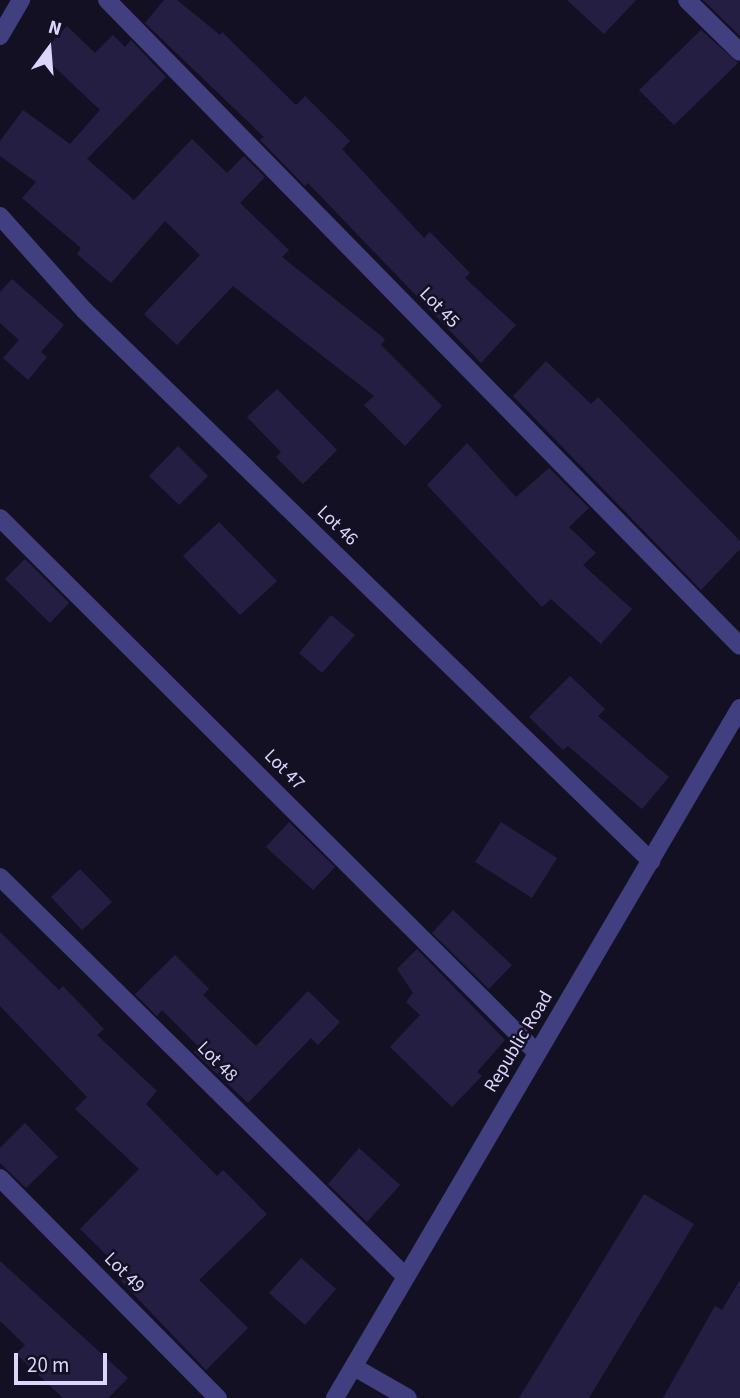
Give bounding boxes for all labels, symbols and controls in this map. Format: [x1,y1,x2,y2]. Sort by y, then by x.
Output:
north arrow [14,14,84,84]
text: N [45,14,65,43]
street label: Lot 45 [414,283,464,333]
street label: Lot 46 [312,501,362,551]
street label: Lot 47 [259,745,309,795]
street label: Republic Road [480,987,558,1097]
street label: Lot 48 [192,1037,242,1087]
street label: Lot 49 [99,1248,149,1298]
scale bar [18,1338,110,1382]
text: 20 m [27,1350,69,1380]

